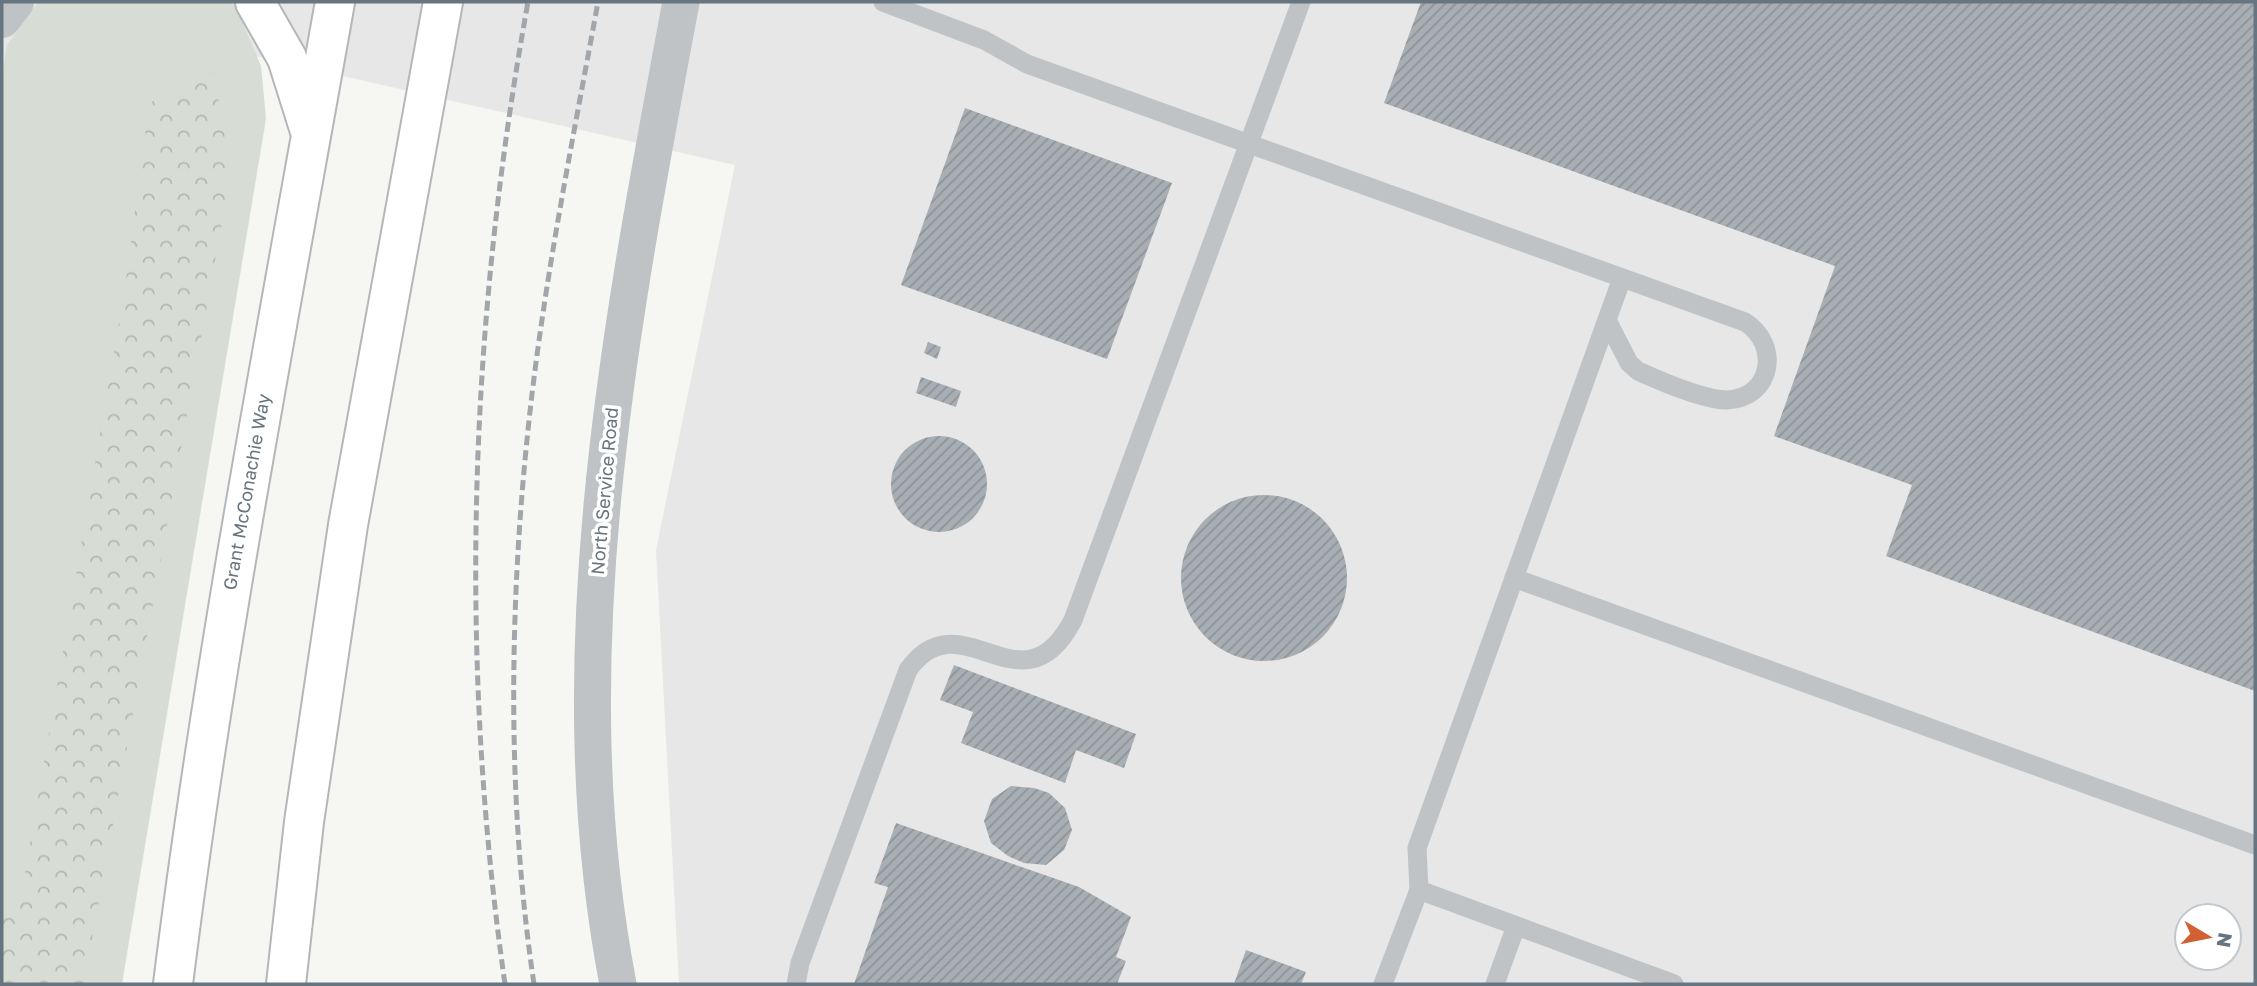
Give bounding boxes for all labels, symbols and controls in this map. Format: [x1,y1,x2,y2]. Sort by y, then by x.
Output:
street label: Grant McConachie Way [218,392,274,592]
street label: North Service Road [586,406,622,576]
north arrow [2173,902,2243,972]
text: N [2213,931,2238,949]

